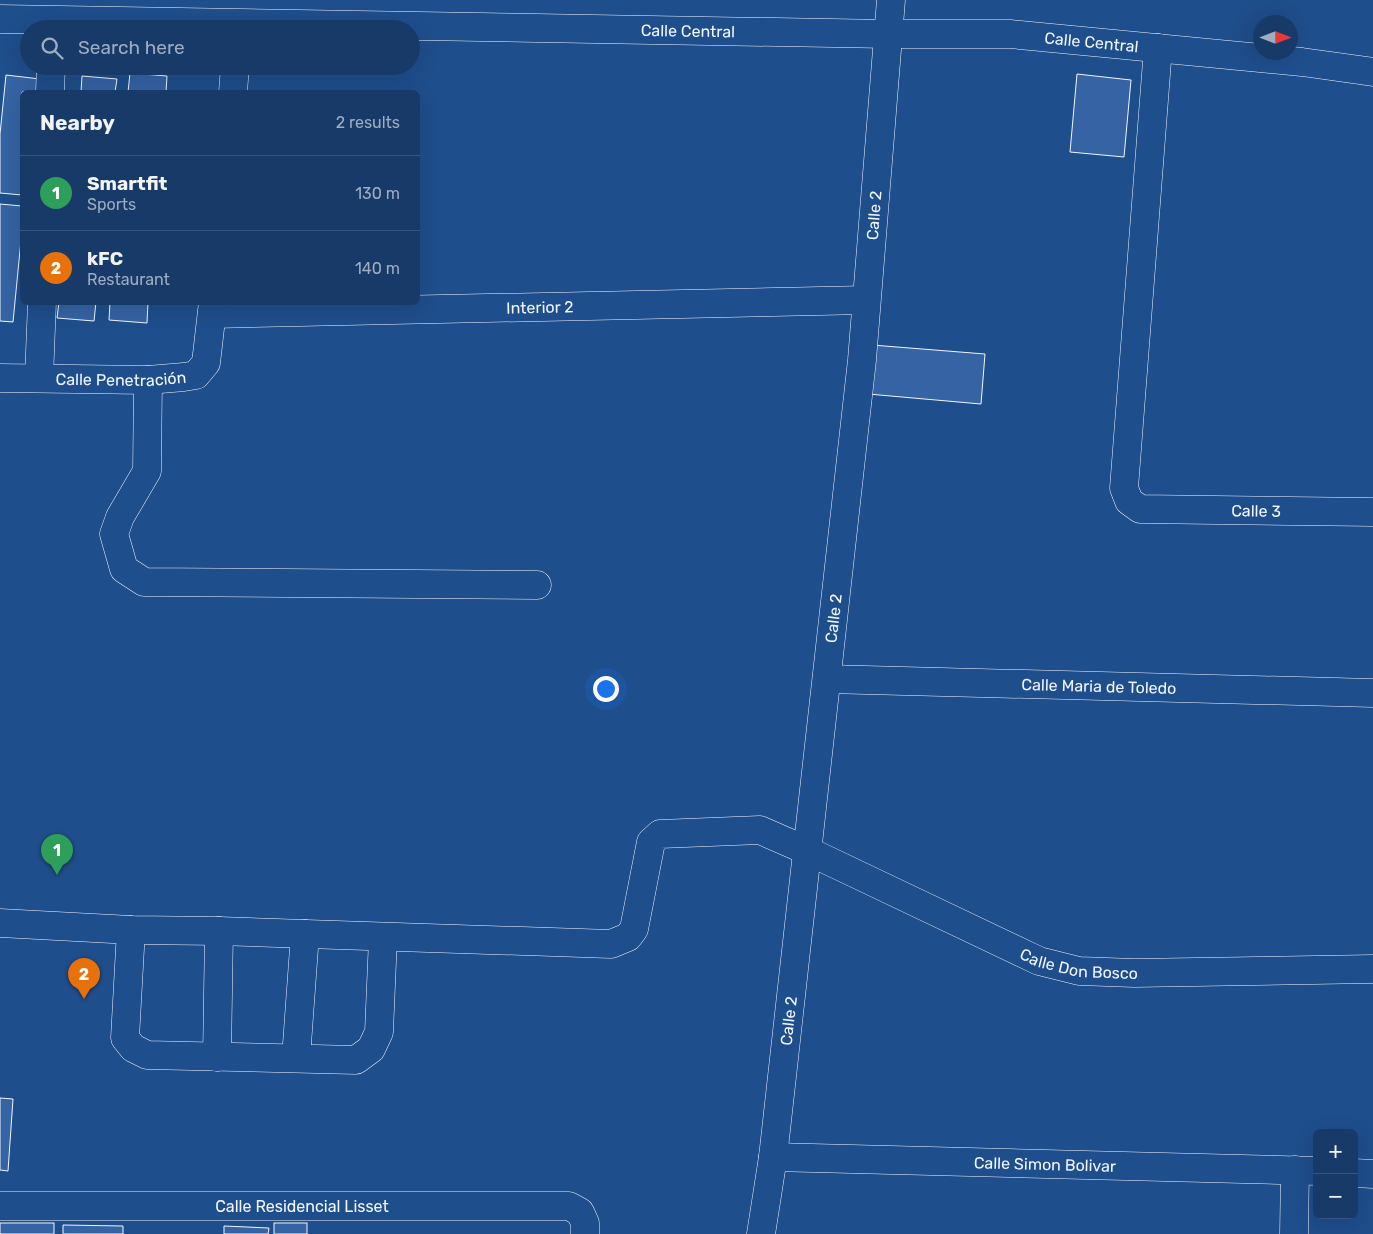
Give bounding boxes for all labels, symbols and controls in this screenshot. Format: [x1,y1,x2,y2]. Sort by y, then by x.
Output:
north arrow [1253,15,1298,60]
search box [20,20,420,75]
street label: Calle Central [641,20,735,41]
street label: Calle Central [1044,28,1139,56]
icon: search [38,34,66,62]
text: Search here [78,36,185,59]
text: Nearby [40,110,115,135]
text: 2 results [336,113,400,132]
text: Smartfit [87,172,167,195]
text: 1 [52,184,60,203]
text: 130 m [355,184,400,203]
street label: Calle 2 [862,190,885,241]
text: Sports [87,195,136,214]
text: kFC [87,247,123,270]
text: 2 [51,259,61,278]
text: 140 m [355,259,400,278]
text: Restaurant [87,270,170,289]
street label: Interior 2 [506,297,574,317]
street label: Calle Penetración [56,367,187,390]
street label: Calle 3 [1231,501,1281,520]
street label: Calle 2 [821,593,845,644]
street label: Calle Maria de Toledo [1021,674,1177,697]
your location [593,676,619,702]
pin: 1 [41,834,73,875]
street label: Calle Don Bosco [1017,944,1138,983]
pin: 2 [68,958,100,999]
street label: Calle 2 [776,995,800,1046]
map controls [1313,1129,1358,1219]
button: + [1313,1129,1358,1174]
street label: Calle Simon Bolivar [974,1153,1116,1175]
button: − [1313,1174,1358,1219]
street label: Calle Residencial Lisset [215,1197,389,1216]

